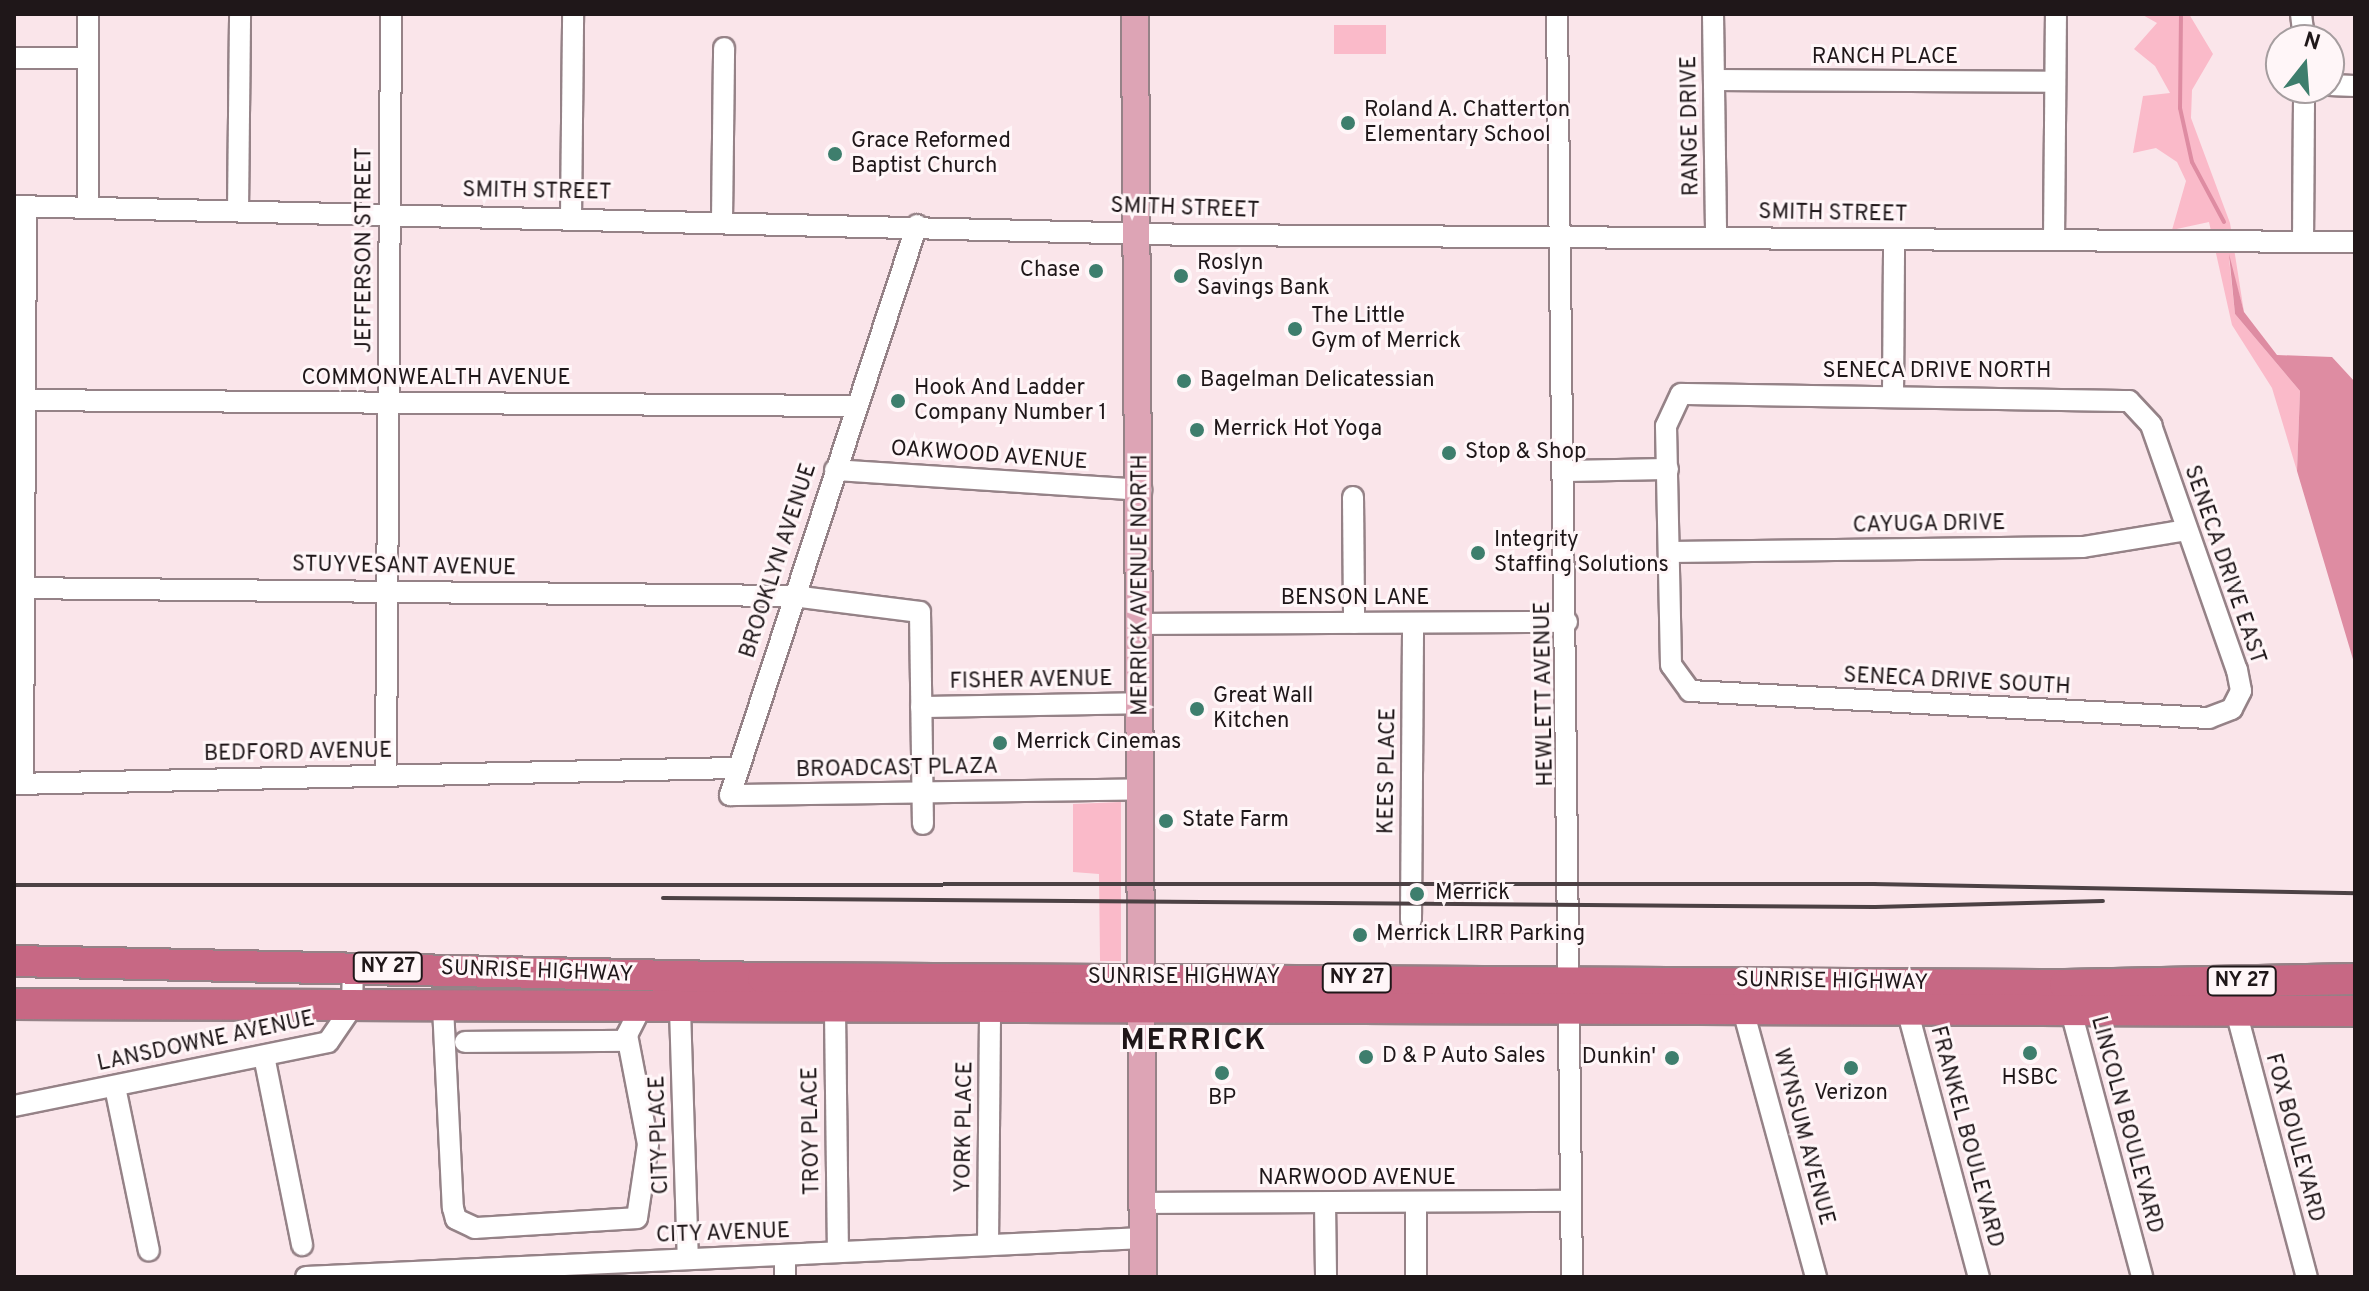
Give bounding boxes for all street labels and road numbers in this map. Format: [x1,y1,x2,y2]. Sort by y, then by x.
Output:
street label: RANCH PLACE [1812,45,1958,71]
street label: RANGE DRIVE [1677,56,1705,196]
street label: JEFFERSON STREET [352,147,378,353]
street label: SMITH STREET [462,177,612,207]
street label: SMITH STREET [1110,193,1260,225]
street label: SMITH STREET [1758,199,1908,229]
street label: SENECA DRIVE NORTH [1822,359,2052,385]
street label: COMMONWEALTH AVENUE [301,366,571,392]
street label: OAKWOOD AVENUE [889,436,1089,476]
street label: MERRICK AVENUE NORTH [1128,454,1154,716]
street label: BROOKLYN AVENUE [735,460,823,662]
street label: SENECA DRIVE EAST [2177,462,2271,668]
street label: CAYUGA DRIVE [1852,510,2006,540]
street label: STUYVESANT AVENUE [291,552,517,582]
street label: BENSON LANE [1281,586,1429,612]
street label: HEWLETT AVENUE [1530,600,1560,788]
street label: SENECA DRIVE SOUTH [1842,663,2072,701]
street label: FISHER AVENUE [949,666,1113,696]
street label: KEES PLACE [1374,708,1402,834]
street label: BEDFORD AVENUE [203,738,393,768]
street label: BROADCAST PLAZA [795,754,999,784]
road number: NY 27 [352,951,424,983]
street label: SUNRISE HIGHWAY [440,955,634,989]
road number: NY 27 [1321,962,1393,994]
street label: SUNRISE HIGHWAY [1088,965,1280,991]
road number: NY 27 [2206,965,2278,997]
street label: SUNRISE HIGHWAY [1735,967,1929,997]
street label: LANSDOWNE AVENUE [95,1006,317,1078]
street label: LINCOLN BOULEVARD [2084,1013,2168,1237]
street label: FRANKEL BOULEVARD [1924,1023,2008,1251]
street label: WYNSUM AVENUE [1767,1045,1839,1229]
street label: FOX BOULEVARD [2259,1051,2329,1225]
street label: YORK PLACE [951,1061,979,1193]
street label: TROY PLACE [798,1066,826,1196]
street label: CITY PLACE [645,1075,675,1195]
street label: NARWOOD AVENUE [1258,1166,1456,1192]
street label: CITY AVENUE [655,1218,791,1250]

